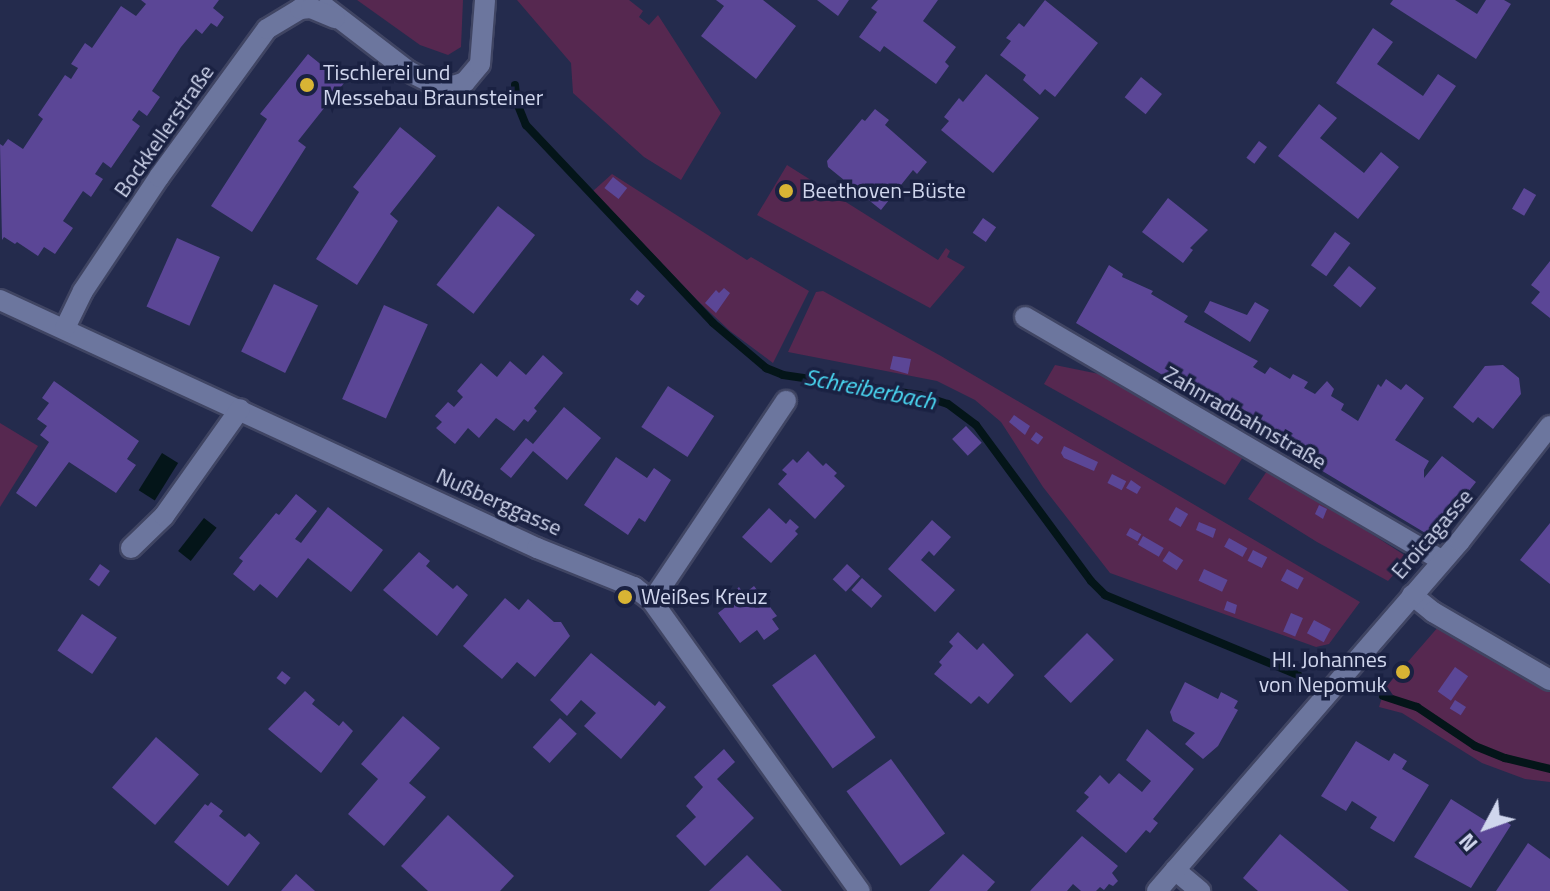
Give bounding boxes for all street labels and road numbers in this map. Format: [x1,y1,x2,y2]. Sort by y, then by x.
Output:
street label: Bockkellerstraße [108,60,220,202]
street label: Zahnradbahnstraße [1159,361,1331,475]
street label: Nußberggasse [432,463,566,541]
street label: Eroicagasse [1386,484,1478,584]

